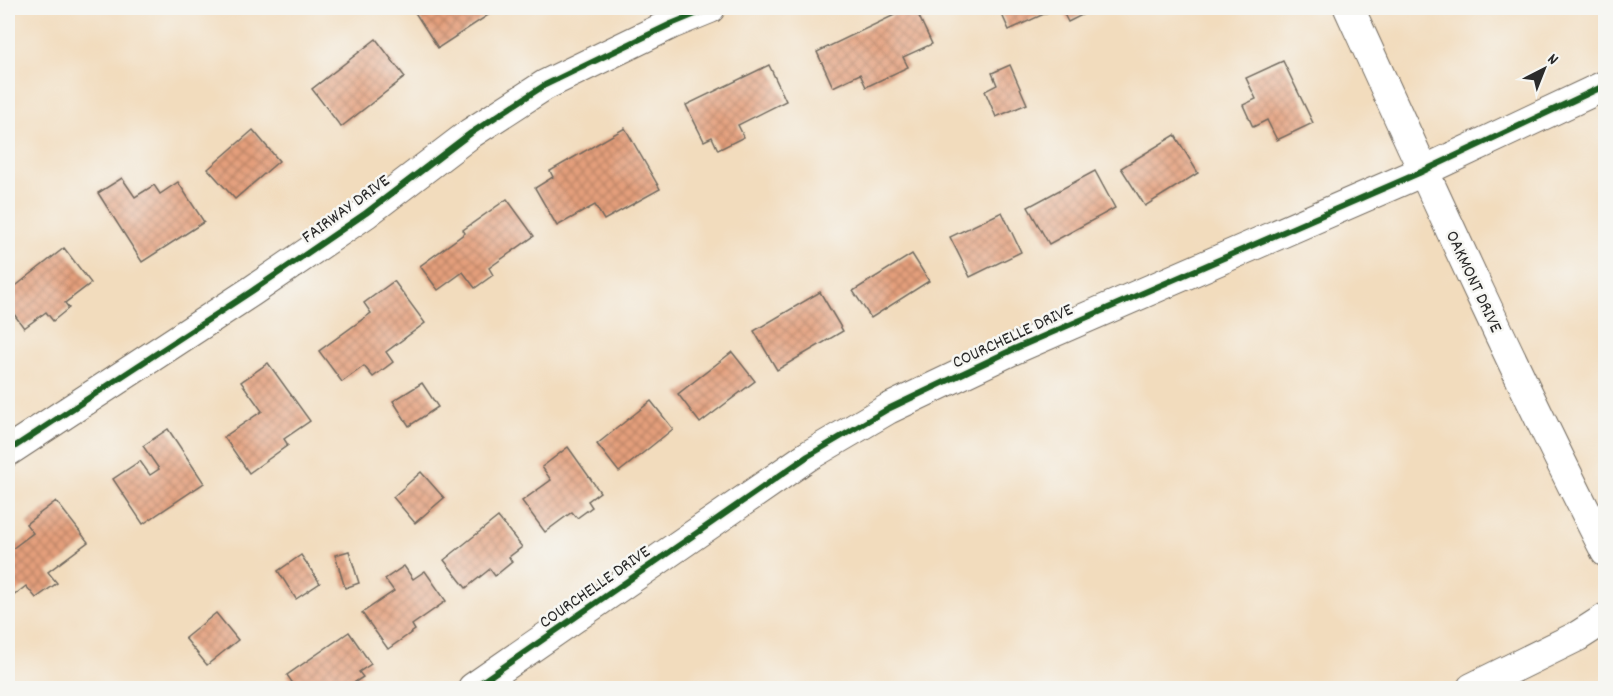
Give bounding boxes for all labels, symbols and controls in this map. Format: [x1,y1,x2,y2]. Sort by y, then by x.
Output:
north arrow [1514,39,1574,99]
text: N [1542,49,1563,71]
street label: FAIRWAY DRIVE [297,169,396,251]
street label: OAKMONT DRIVE [1438,227,1507,337]
street label: COURCHELLE DRIVE [949,298,1077,376]
street label: COURCHELLE DRIVE [535,540,656,636]

